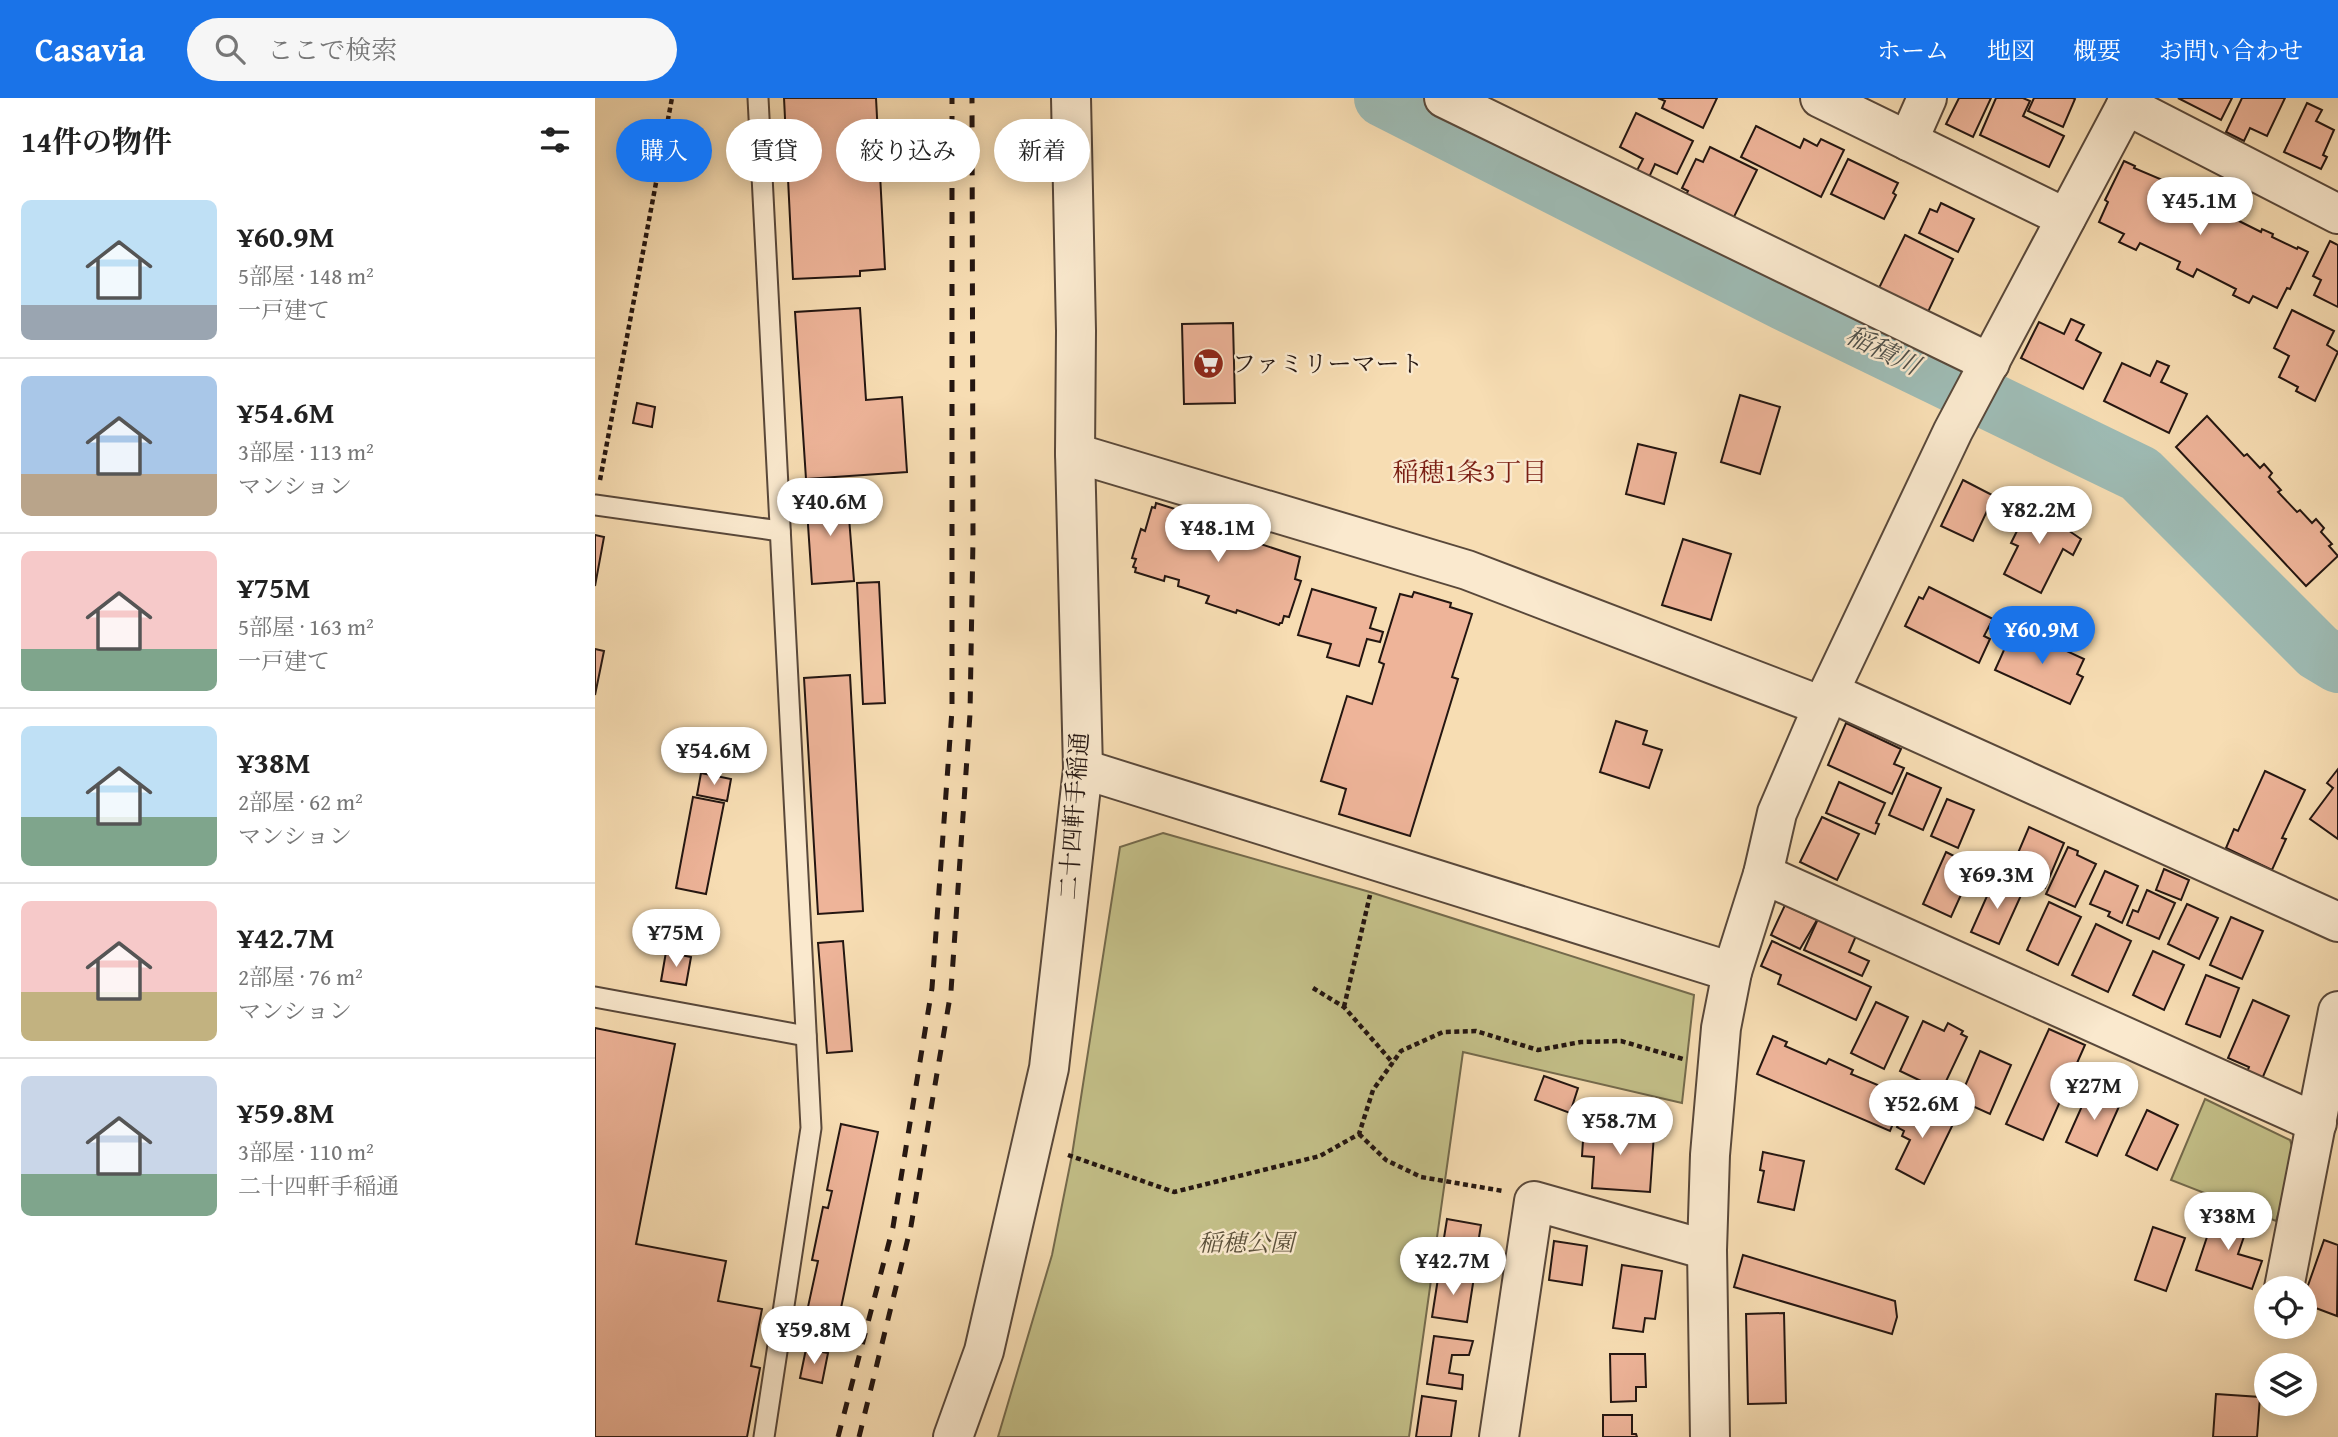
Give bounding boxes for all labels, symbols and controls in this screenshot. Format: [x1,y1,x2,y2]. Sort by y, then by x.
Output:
search box [187,18,677,81]
text: Casavia [35,25,145,73]
icon: search [211,30,249,68]
text: ここで検索 [267,30,397,69]
text: ホーム [1877,33,1949,68]
text: 地図 [1987,33,2035,68]
text: 概要 [2073,33,2121,68]
text: お問い合わせ [2159,33,2303,68]
text: 14件の物件 [21,119,172,163]
chip: 購入 [616,119,712,182]
chip: 賃貸 [726,119,822,182]
chip: 絞り込み [836,119,980,182]
chip: 新着 [994,119,1090,182]
icon: filters [536,121,574,159]
pin: ¥45.1M [2143,178,2257,237]
text: ¥45.1M [2163,183,2237,216]
text: ¥60.9M [238,214,334,258]
icon: home [77,228,161,312]
text: 5部屋 · 148 m² [238,259,374,292]
text: 一戸建て [238,293,330,326]
water label: 稲積川 [1840,315,1930,385]
place label: ファミリーマート [1232,346,1424,381]
supermarket icon: ファミリーマート [1192,347,1226,381]
text: ¥54.6M [238,390,334,434]
icon: home [77,404,161,488]
text: 3部屋 · 113 m² [238,435,374,468]
district label: 稲穂1条3丁目 [1392,452,1548,491]
text: マンション [238,469,352,502]
pin: ¥40.6M [773,478,887,538]
text: ¥40.6M [793,484,867,517]
pin: ¥82.2M [1982,486,2096,546]
text: ¥82.2M [2002,492,2076,525]
pin: ¥48.1M [1161,504,1275,564]
text: ¥48.1M [1181,510,1255,543]
text: ¥75M [238,565,310,609]
icon: home [77,579,161,663]
pin: ¥60.9M [1985,606,2099,666]
text: 5部屋 · 163 m² [238,610,374,643]
text: ¥60.9M [2005,612,2079,645]
text: 一戸建て [238,644,330,677]
pin: ¥54.6M [657,728,771,787]
street label: 二十四軒手稲通 [1050,731,1097,901]
text: ¥54.6M [677,733,751,766]
text: ¥38M [238,740,310,784]
icon: home [77,754,161,838]
text: 2部屋 · 62 m² [238,785,363,818]
text: マンション [238,819,352,852]
pin: ¥69.3M [1940,852,2054,911]
text: ¥69.3M [1960,857,2034,890]
pin: ¥75M [635,910,717,969]
text: ¥42.7M [238,915,334,959]
text: ¥75M [648,915,704,948]
icon: home [77,929,161,1013]
text: 2部屋 · 76 m² [238,960,363,993]
text: マンション [238,994,352,1027]
pin: ¥27M [2053,1062,2135,1122]
text: ¥27M [2066,1068,2122,1101]
pin: ¥52.6M [1865,1080,1979,1140]
text: ¥52.6M [1885,1086,1959,1119]
text: ¥59.8M [238,1090,334,1134]
pin: ¥58.7M [1563,1098,1677,1157]
text: ¥58.7M [1583,1103,1657,1136]
icon: home [77,1104,161,1188]
text: 3部屋 · 110 m² [238,1135,374,1168]
text: 二十四軒手稲通 [238,1169,399,1202]
pin: ¥38M [2187,1192,2269,1252]
text: ¥38M [2200,1198,2256,1231]
park label: 稲穂公園 [1198,1225,1298,1260]
pin: ¥42.7M [1396,1238,1510,1297]
text: ¥42.7M [1416,1243,1490,1276]
map controls [2254,1276,2317,1416]
button: locate [2254,1276,2317,1339]
pin: ¥59.8M [757,1306,871,1366]
text: ¥59.8M [777,1312,851,1345]
button: layers [2254,1353,2317,1416]

